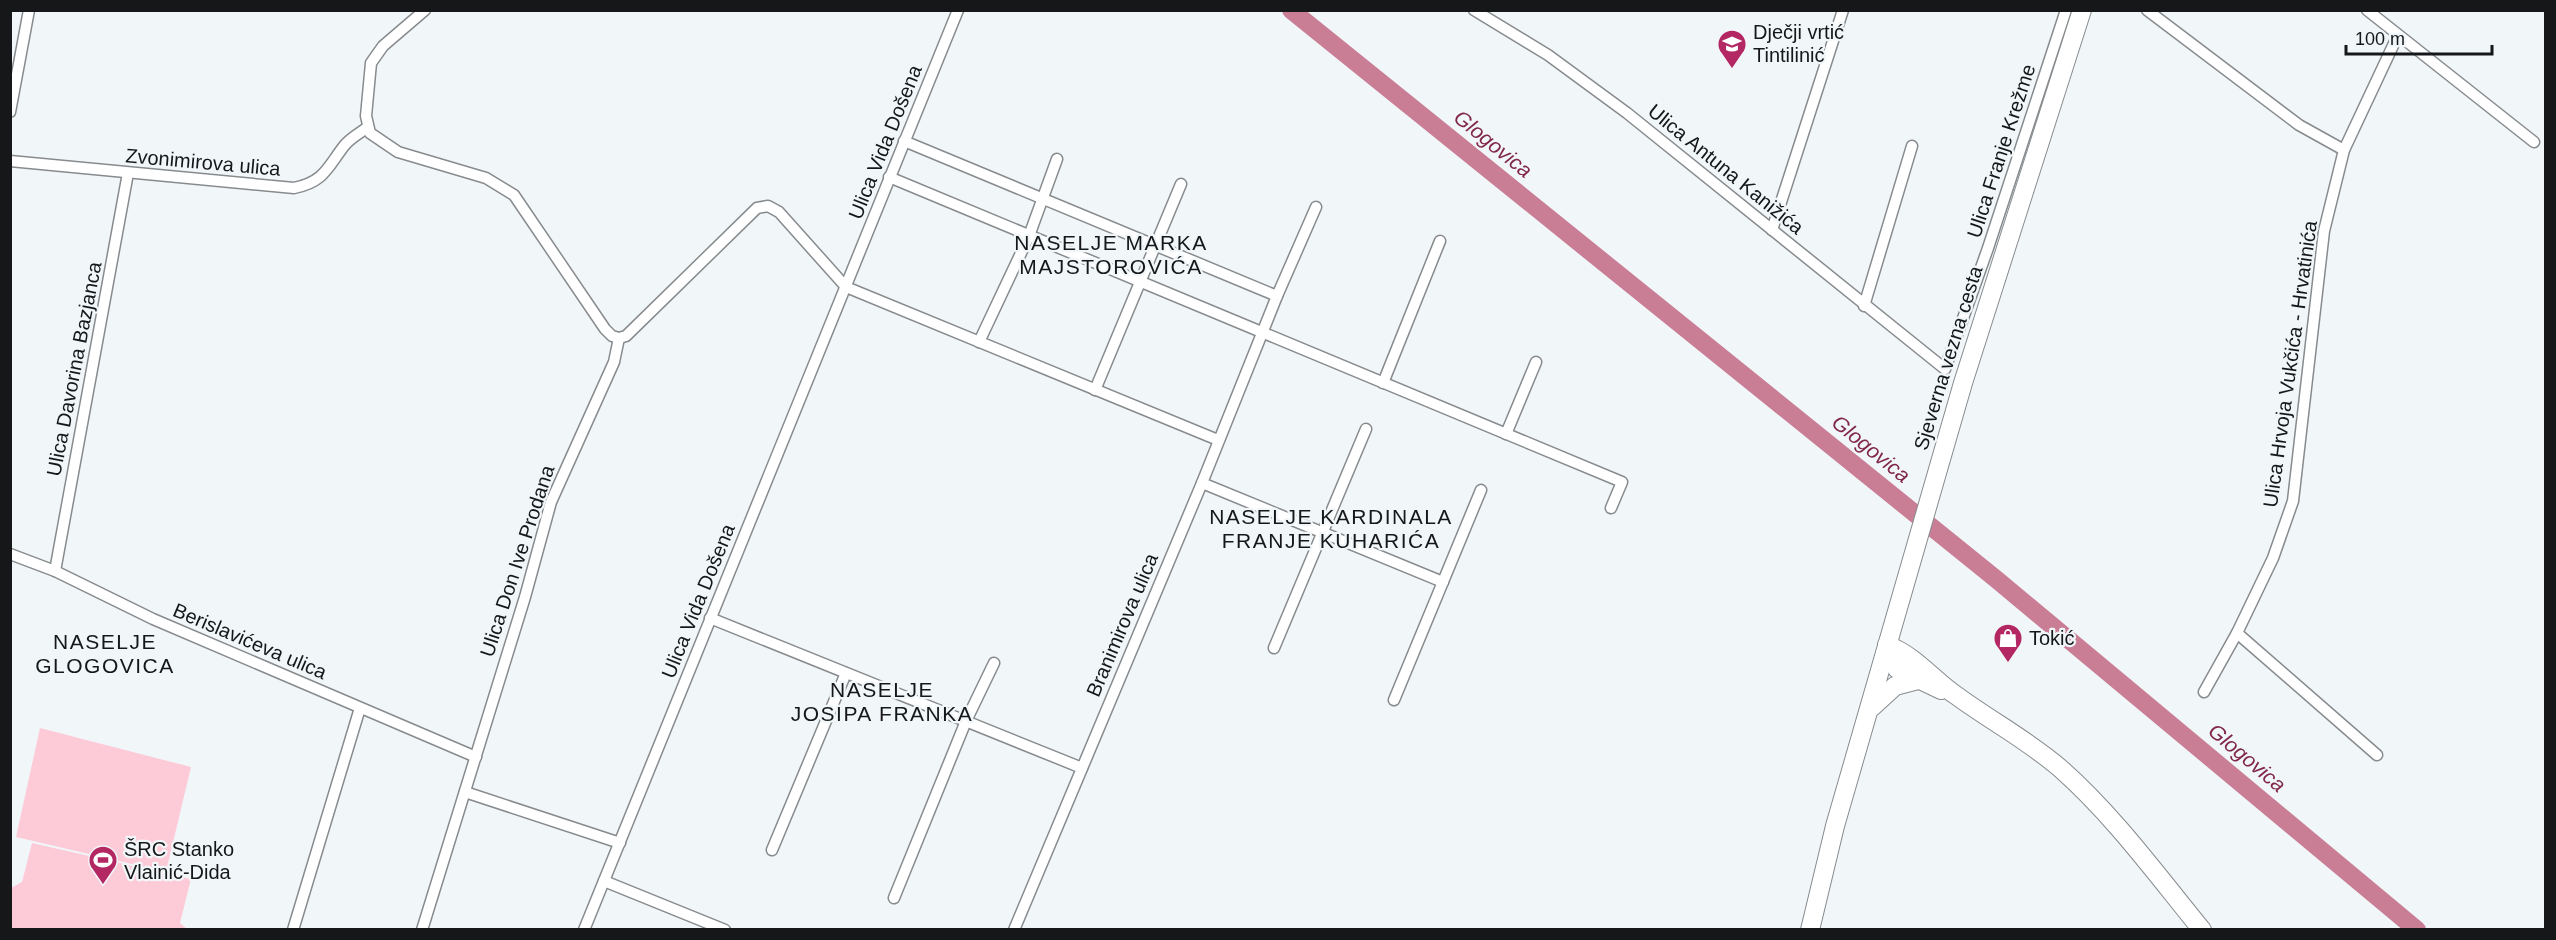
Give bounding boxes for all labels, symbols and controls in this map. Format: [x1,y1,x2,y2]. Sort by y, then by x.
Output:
scale bar [2346,18,2492,56]
place label: Dječji vrtić Tintilinić [1753,21,1844,66]
school or university icon: Dječji vrtić Tintilinić [1716,28,1748,70]
text: 100 m [2355,29,2405,49]
street label: Ulica Vida Došena [844,61,926,222]
street label: Ulica Franje Krežme [1963,61,2039,241]
street label: Ulica Antuna Kanižića [1644,100,1809,239]
water label: Glogovica [1450,105,1537,182]
street label: Zvonimirova ulica [125,144,282,180]
street label: Ulica Hrvoja Vukčića - Hrvatinića [2259,218,2321,509]
district label: NASELJE MARKA MAJSTOROVIĆA [1014,231,1208,278]
street label: Ulica Davorina Bazjanca [42,259,106,478]
street label: Sjeverna vezna cesta [1910,263,1987,453]
water label: Glogovica [1828,410,1915,487]
street label: Ulica Don Ive Prodana [476,462,559,660]
district label: NASELJE KARDINALA FRANJE KUHARIĆA [1209,505,1453,552]
street label: Ulica Vida Došena [657,520,739,681]
street label: Branimirova ulica [1082,549,1162,700]
street label: Berislavićeva ulica [170,599,331,684]
shop icon: Tokić [1992,622,2024,664]
place label: Tokić [2029,627,2075,649]
district label: NASELJE GLOGOVICA [35,630,175,677]
district label: NASELJE JOSIPA FRANKA [791,678,973,725]
water label: Glogovica [2204,719,2290,796]
place label: ŠRC Stanko Vlainić-Dida [124,838,234,883]
sports icon: ŠRC Stanko Vlainić-Dida [87,844,119,886]

